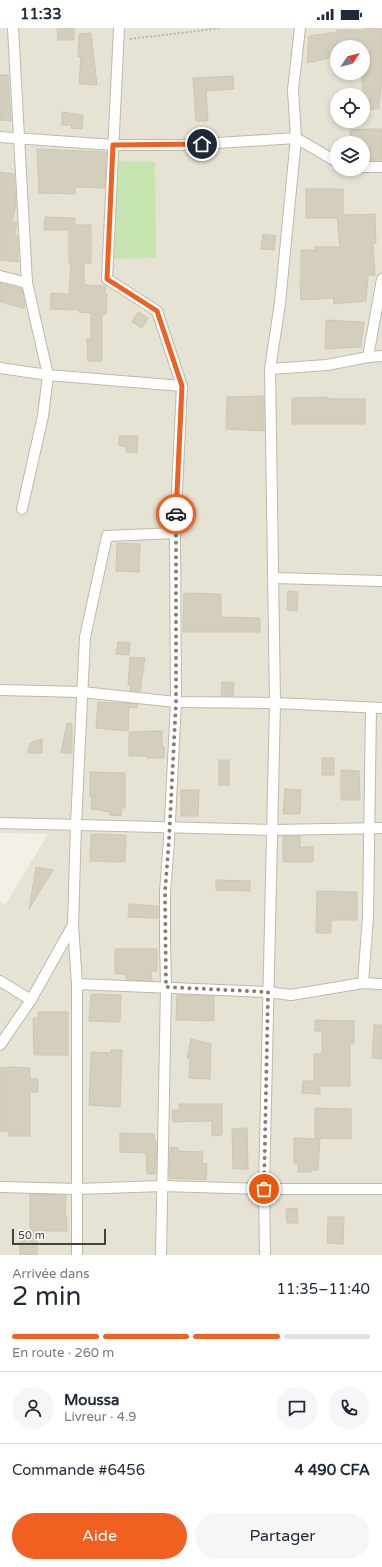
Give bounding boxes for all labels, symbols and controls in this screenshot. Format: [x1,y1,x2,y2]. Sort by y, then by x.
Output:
text: 11:33 [20,5,62,23]
north arrow [330,40,370,80]
map controls [330,40,370,176]
button: locate [330,88,370,128]
pin [185,127,219,161]
icon: home [191,133,213,155]
button: layers [330,136,370,176]
courier [156,494,196,534]
icon: car [165,503,187,525]
pin [247,1172,281,1206]
icon: bag [253,1178,275,1200]
scale bar [12,1227,106,1246]
text: 50 m [18,1229,45,1242]
text: Arrivée dans [12,1266,89,1282]
text: 11:35–11:40 [277,1280,370,1298]
text: 2 min [12,1281,81,1312]
text: En route · 260 m [12,1345,114,1361]
button: person [12,1387,54,1429]
button: chat [276,1387,318,1429]
button: phone [328,1387,370,1429]
text: Moussa [64,1391,119,1409]
text: Livreur · 4.9 [64,1409,137,1425]
text: Commande #6456 [12,1461,145,1479]
text: 4 490 CFA [295,1461,370,1479]
button: Aide [12,1513,187,1559]
button: Partager [195,1513,370,1559]

